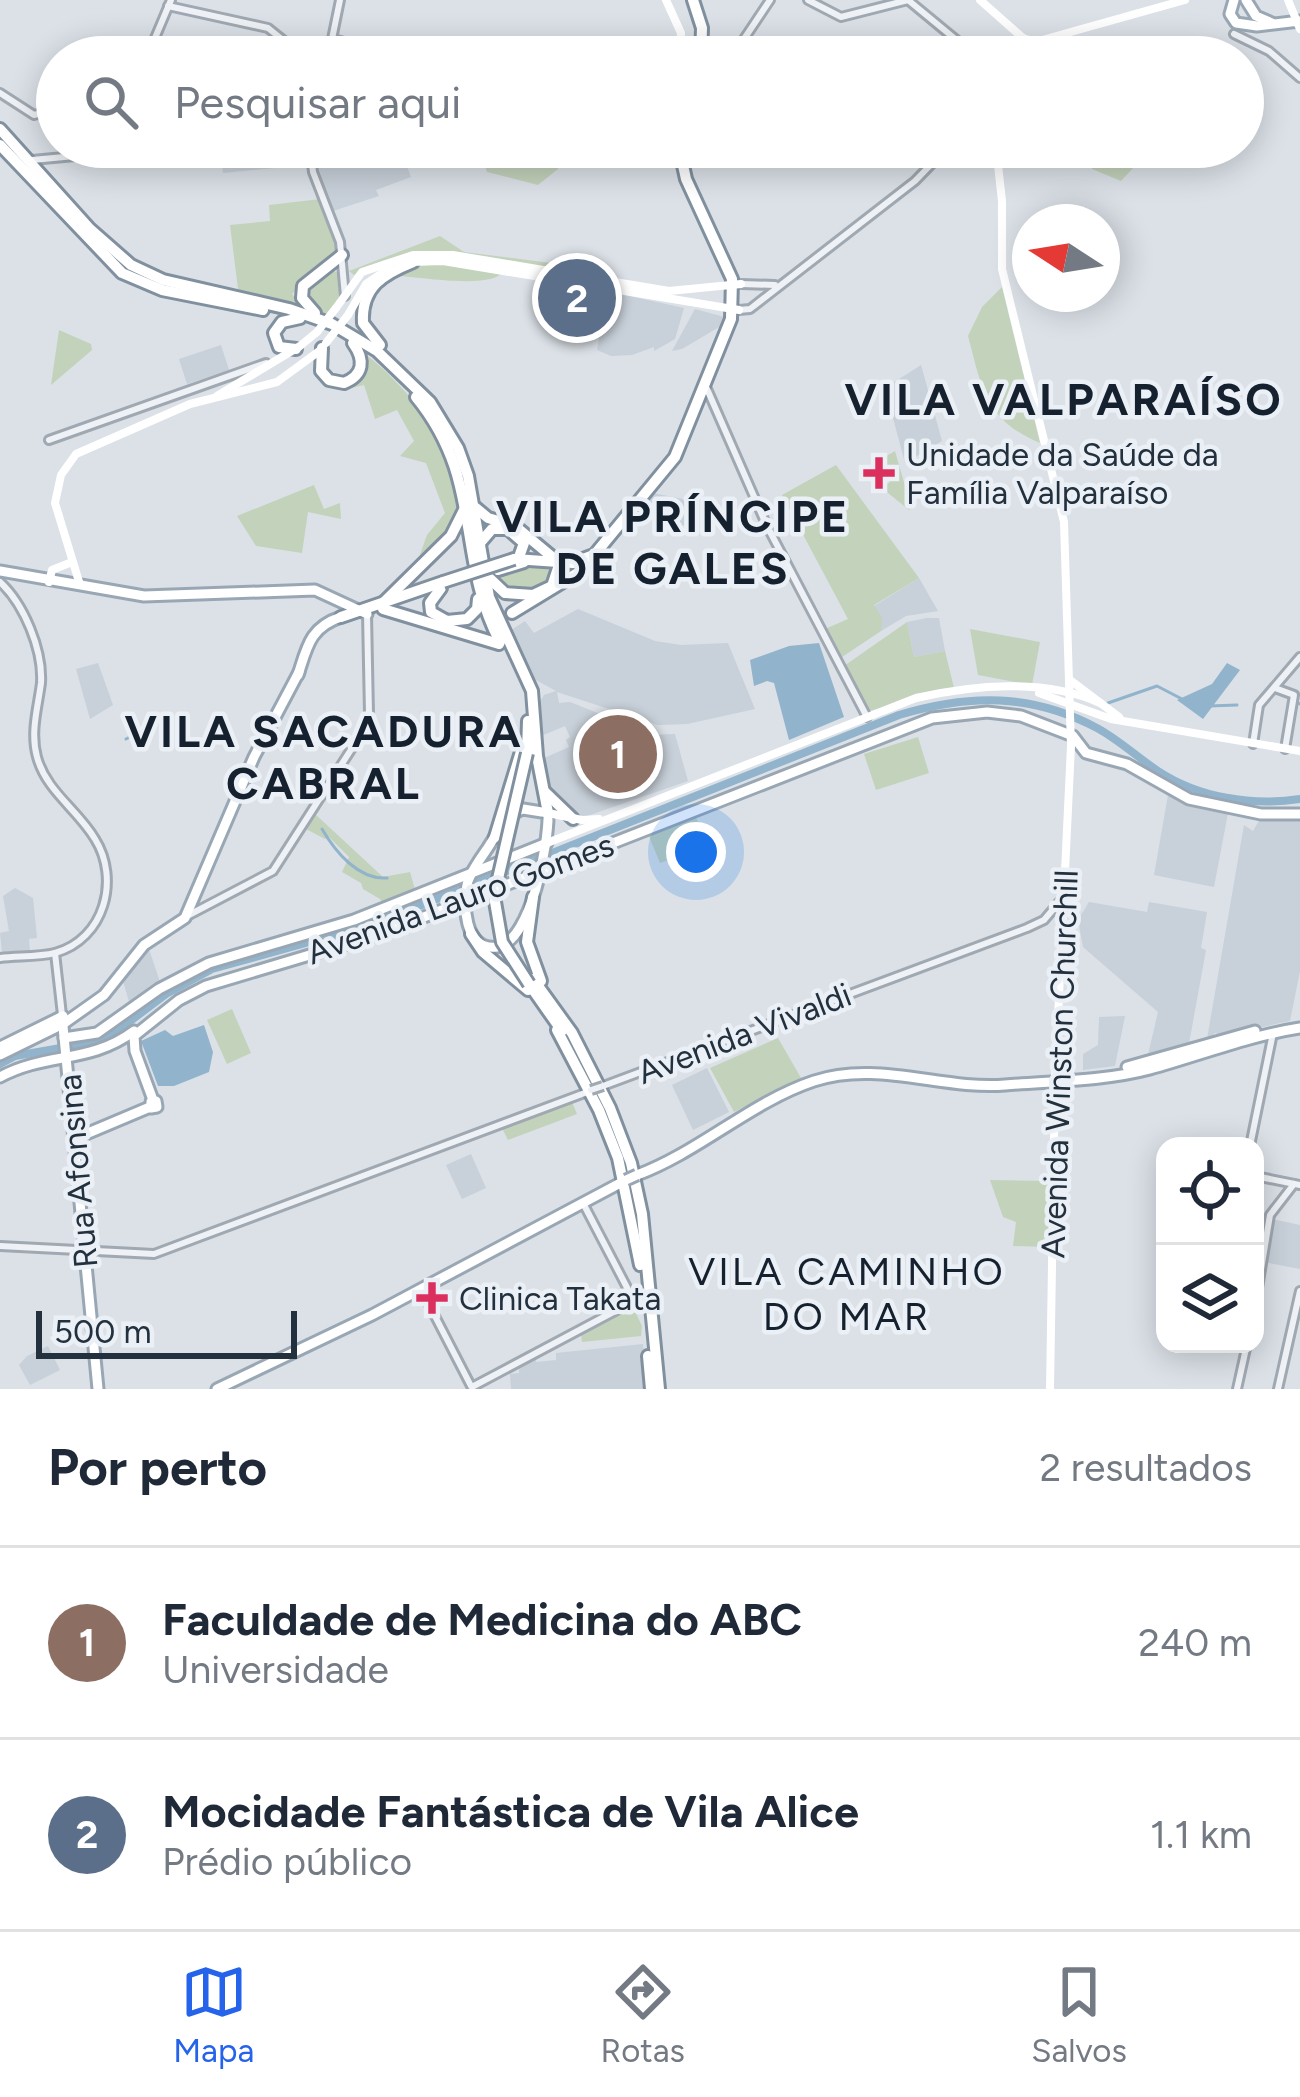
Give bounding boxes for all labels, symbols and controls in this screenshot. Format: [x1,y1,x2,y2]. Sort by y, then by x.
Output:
search box [36,36,1264,168]
icon: search [78,69,144,135]
text: Pesquisar aqui [174,75,461,129]
north arrow [1012,204,1120,312]
pin: 2 [538,253,616,343]
district label: VILA VALPARAÍSO [844,372,1284,426]
place label: Unidade da Saúde da Família Valparaíso [906,435,1219,512]
marker: Unidade da Saúde da Família Valparaíso [863,457,895,489]
district label: VILA PRÍNCIPE DE GALES [496,489,850,595]
district label: VILA SACADURA CABRAL [124,704,524,810]
pin: 1 [579,709,657,799]
your location [666,822,726,882]
street label: Avenida Lauro Gomes [301,825,619,972]
street label: Avenida Winston Churchill [1033,869,1086,1259]
street label: Avenida Vivaldi [632,975,856,1092]
street label: Rua Afonsina [50,1072,105,1269]
map controls [1156,1137,1264,1353]
button: locate [1156,1137,1264,1245]
button: layers [1156,1245,1264,1353]
district label: VILA CAMINHO DO MAR [688,1248,1006,1340]
place label: Clinica Takata [459,1279,661,1318]
marker: Clinica Takata [416,1282,448,1314]
scale bar [36,1305,297,1358]
text: 500 m [54,1312,152,1351]
text: Por perto [48,1437,267,1498]
text: 2 resultados [1039,1444,1252,1491]
text: Faculdade de Medicina do ABC [162,1592,802,1646]
text: 1 [79,1619,95,1666]
text: 240 m [1138,1619,1252,1666]
text: Universidade [162,1646,389,1693]
text: Mocidade Fantástica de Vila Alice [162,1784,859,1838]
text: 2 [76,1811,98,1858]
text: 1.1 km [1150,1811,1252,1858]
text: Prédio público [162,1838,412,1885]
tab: Mapa [173,1959,254,2070]
tab: Rotas [601,1959,685,2070]
tab: Salvos [1031,1959,1127,2070]

